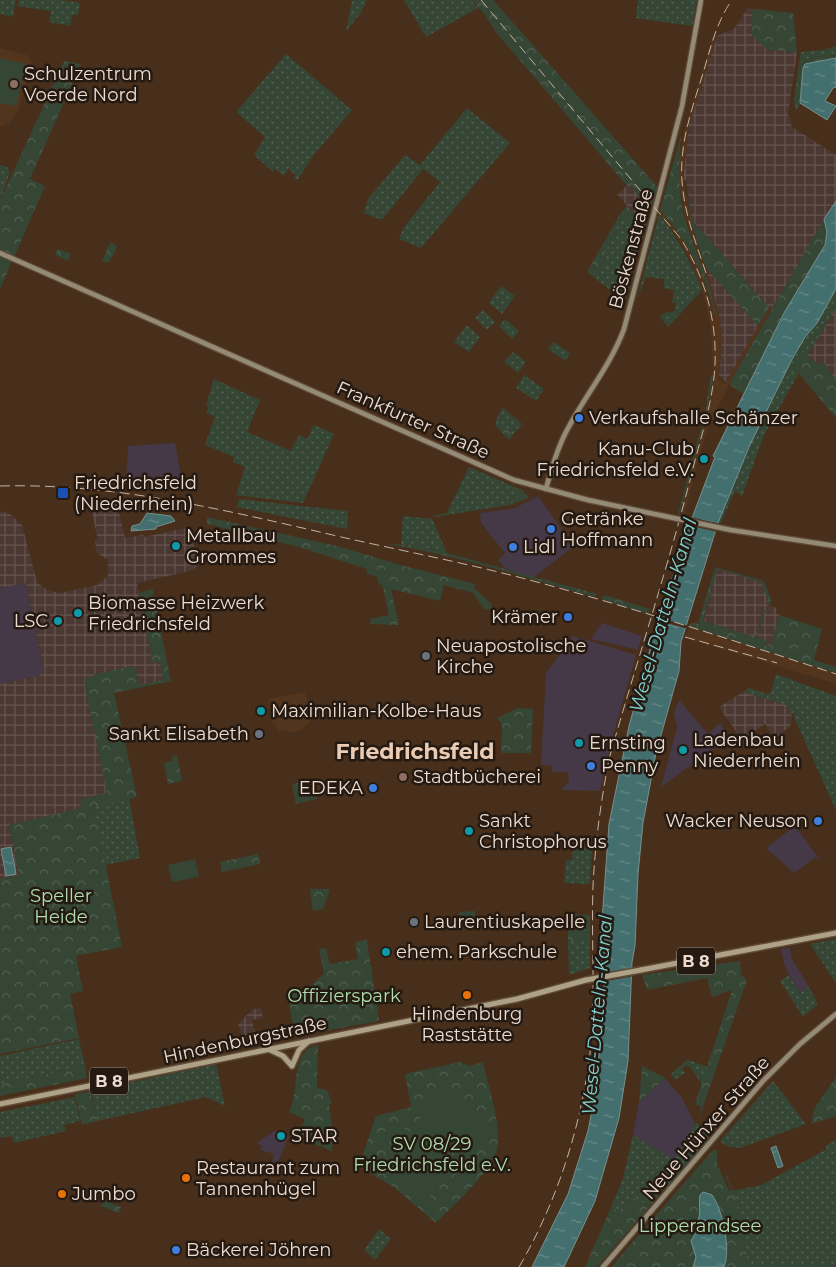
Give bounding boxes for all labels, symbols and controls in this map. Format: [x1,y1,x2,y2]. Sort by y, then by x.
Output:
place label: Schulzentrum Voerde Nord [24,63,152,106]
marker: Schulzentrum Voerde Nord [8,78,20,90]
street label: Böskenstraße [604,187,658,311]
street label: Frankfurter Straße [333,376,493,464]
place label: Verkaufshalle Schänzer [589,407,798,429]
marker: Verkaufshalle Schänzer [573,412,585,424]
place label: Kanu-Club Friedrichsfeld e.V. [537,438,694,481]
marker: Kanu-Club Friedrichsfeld e.V. [698,453,710,465]
place label: Friedrichsfeld (Niederrhein) [74,472,197,515]
marker: Friedrichsfeld (Niederrhein) [56,486,70,500]
place label: Getränke Hoffmann [561,508,653,551]
water label: Wesel-Datteln-Kanal [624,515,702,715]
marker: Getränke Hoffmann [545,523,557,535]
place label: Metallbau Grommes [186,525,276,568]
place label: Lidl [523,536,556,558]
marker: Metallbau Grommes [170,540,182,552]
marker: Lidl [507,541,519,553]
place label: Biomasse Heizwerk Friedrichsfeld [88,592,264,635]
place label: Krämer [491,606,558,628]
marker: Biomasse Heizwerk Friedrichsfeld [72,607,84,619]
place label: LSC [14,610,48,632]
marker: Krämer [562,611,574,623]
marker: LSC [52,615,64,627]
place label: Neuapostolische Kirche [436,635,586,678]
marker: Neuapostolische Kirche [420,650,432,662]
place label: Maximilian-Kolbe-Haus [271,700,482,722]
marker: Maximilian-Kolbe-Haus [255,705,267,717]
place label: Sankt Elisabeth [109,723,249,745]
marker: Sankt Elisabeth [253,728,265,740]
place label: Ladenbau Niederrhein [693,729,801,772]
place label: Ernsting [589,732,666,754]
marker: Ernsting [573,737,585,749]
district label: Friedrichsfeld [336,738,494,765]
marker: Ladenbau Niederrhein [677,744,689,756]
place label: Penny [601,755,659,777]
marker: Penny [585,760,597,772]
place label: Stadtbücherei [413,766,541,788]
marker: Stadtbücherei [397,771,409,783]
place label: EDEKA [299,777,363,799]
marker: EDEKA [367,782,379,794]
place label: Sankt Christophorus [479,810,607,853]
place label: Wacker Neuson [665,810,808,832]
marker: Wacker Neuson [812,815,824,827]
marker: Sankt Christophorus [463,825,475,837]
park label: Speller Heide [30,885,92,928]
place label: Laurentiuskapelle [424,911,585,933]
water label: Wesel-Datteln-Kanal [577,913,617,1116]
marker: Laurentiuskapelle [408,916,420,928]
place label: ehem. Parkschule [396,941,557,963]
marker: ehem. Parkschule [380,946,392,958]
road number: B 8 [677,948,715,974]
park label: Offizierspark [287,985,401,1007]
marker: Hindenburg Raststätte [461,989,473,1001]
place label: Hindenburg Raststätte [412,1003,522,1046]
street label: Hindenburgstraße [161,1012,329,1068]
street label: Neue Hünxer Straße [638,1052,774,1204]
road number: B 8 [90,1068,128,1094]
place label: STAR [291,1125,338,1147]
marker: STAR [275,1130,287,1142]
park label: SV 08/29 Friedrichsfeld e.V. [353,1133,511,1176]
place label: Restaurant zum Tannenhügel [196,1157,340,1200]
marker: Restaurant zum Tannenhügel [180,1172,192,1184]
place label: Jumbo [71,1183,136,1205]
marker: Jumbo [56,1188,68,1200]
park label: Lipperandsee [639,1215,761,1237]
place label: Bäckerei Jöhren [186,1239,331,1261]
marker: Bäckerei Jöhren [170,1244,182,1256]

